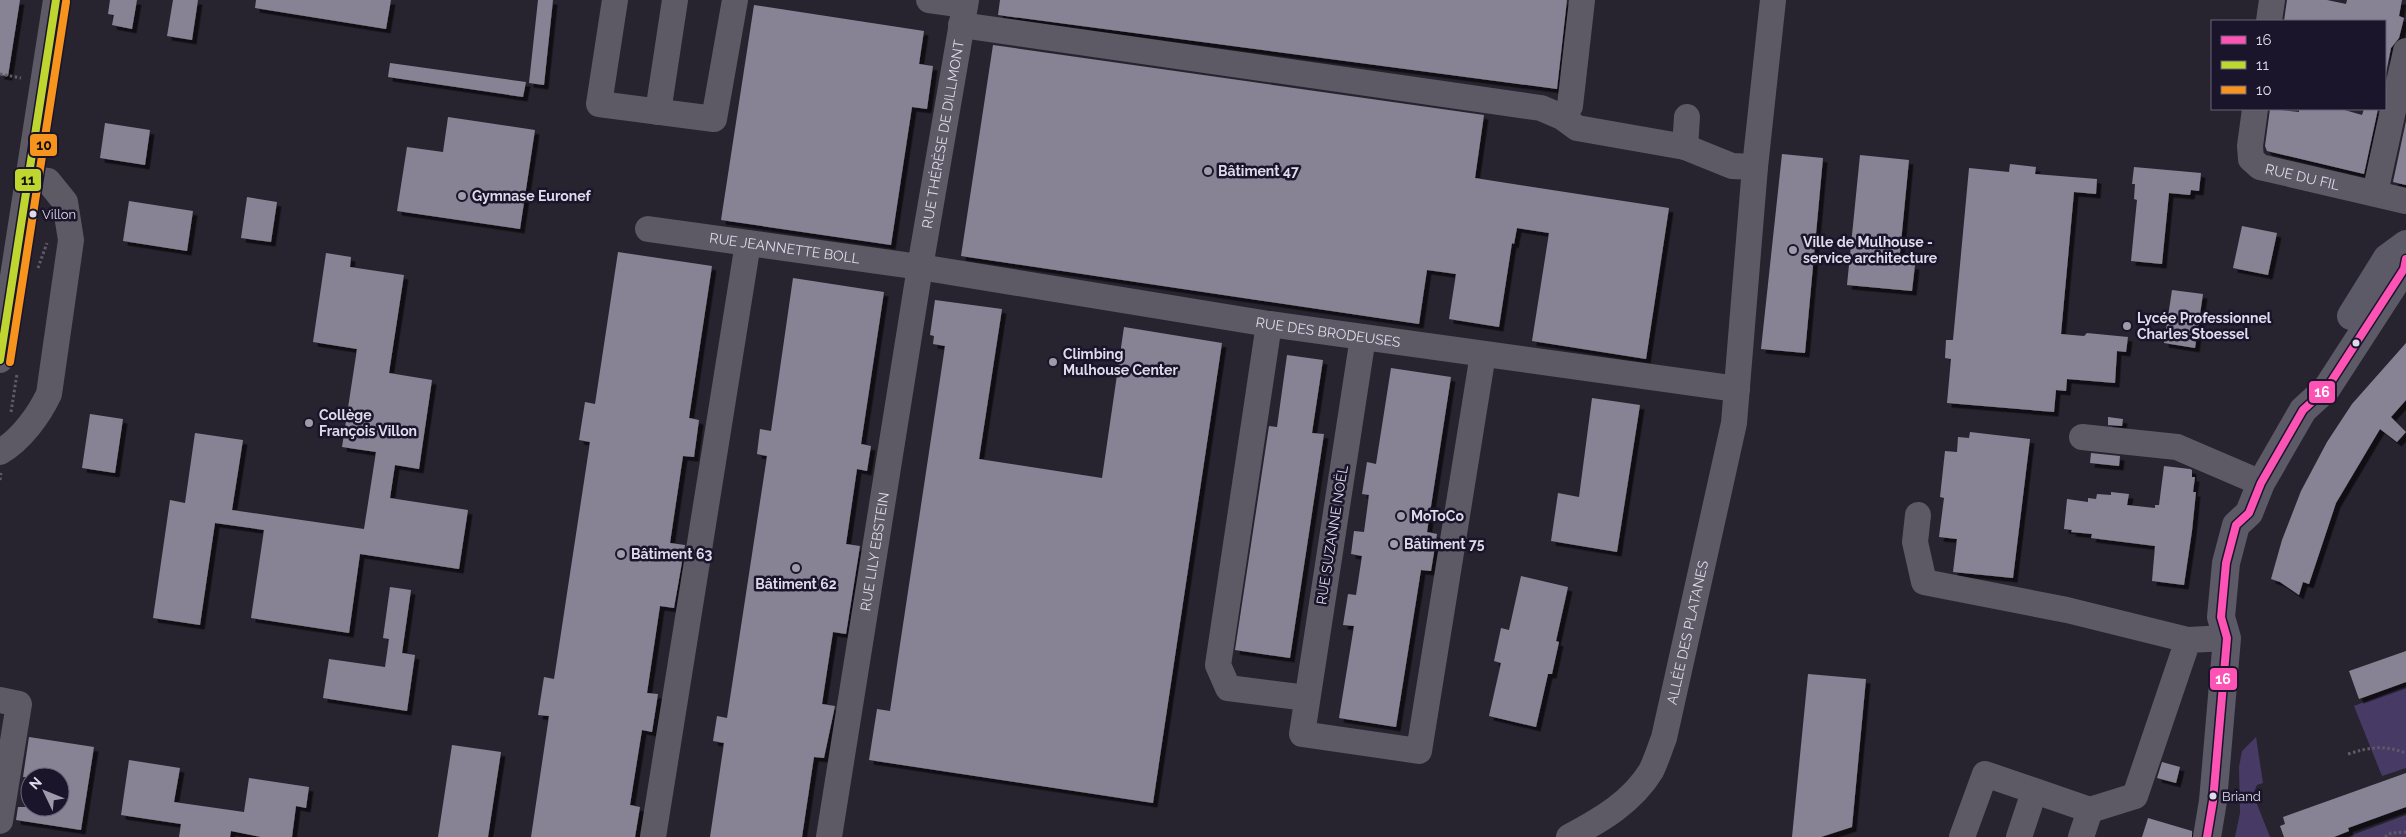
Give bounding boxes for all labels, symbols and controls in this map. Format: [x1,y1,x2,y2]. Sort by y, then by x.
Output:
legend [2211,20,2386,110]
text: 16 [2256,31,2271,49]
street label: RUE THÉRÈSE DE DILLMONT [919,38,967,230]
text: 11 [2256,56,2269,74]
text: 10 [2256,81,2272,99]
line badge: 10 [29,133,58,157]
text: 10 [36,137,52,153]
street label: RUE DU FIL [2264,160,2341,193]
place label: Bâtiment 47 [1218,163,1299,179]
marker: Bâtiment 47 [1202,165,1214,177]
line badge: 11 [14,168,42,192]
text: 11 [21,172,35,188]
place label: Gymnase Euronef [472,188,592,204]
marker: Gymnase Euronef [456,190,468,202]
place label: Villon [42,207,76,222]
marker: Villon [28,209,38,219]
street label: RUE JEANNETTE BOLL [708,230,861,267]
place label: Ville de Mulhouse - service architecture [1803,234,1938,266]
marker: Ville de Mulhouse - service architecture [1787,244,1799,256]
place label: Lycée Professionnel Charles Stoessel [2137,310,2272,342]
street label: RUE DES BRODEUSES [1255,314,1402,350]
marker: Lycée Professionnel Charles Stoessel [2121,320,2133,332]
unlabelled marker [2351,338,2361,348]
place label: Climbing Mulhouse Center [1063,346,1178,378]
marker: Climbing Mulhouse Center [1047,356,1059,368]
line badge: 16 [2308,380,2336,404]
text: 16 [2314,384,2330,400]
place label: Collège François Villon [319,407,417,439]
marker: Collège François Villon [303,417,315,429]
street label: RUE SUZANNE NOËL [1311,464,1351,606]
street label: RUE LILY EBSTEIN [857,491,892,612]
place label: MoToCo [1411,508,1464,524]
marker: MoToCo [1395,510,1407,522]
place label: Bâtiment 75 [1404,536,1485,552]
marker: Bâtiment 75 [1388,538,1400,550]
place label: Bâtiment 63 [631,546,712,562]
marker: Bâtiment 63 [615,548,627,560]
street label: ALLÉE DES PLATANES [1664,559,1711,706]
marker: Bâtiment 62 [790,562,802,574]
place label: Bâtiment 62 [755,576,837,592]
line badge: 16 [2209,667,2238,691]
text: 16 [2215,671,2231,687]
north arrow [20,767,70,817]
text: N [26,774,45,792]
place label: Briand [2222,789,2261,804]
marker: Briand [2208,791,2218,801]

